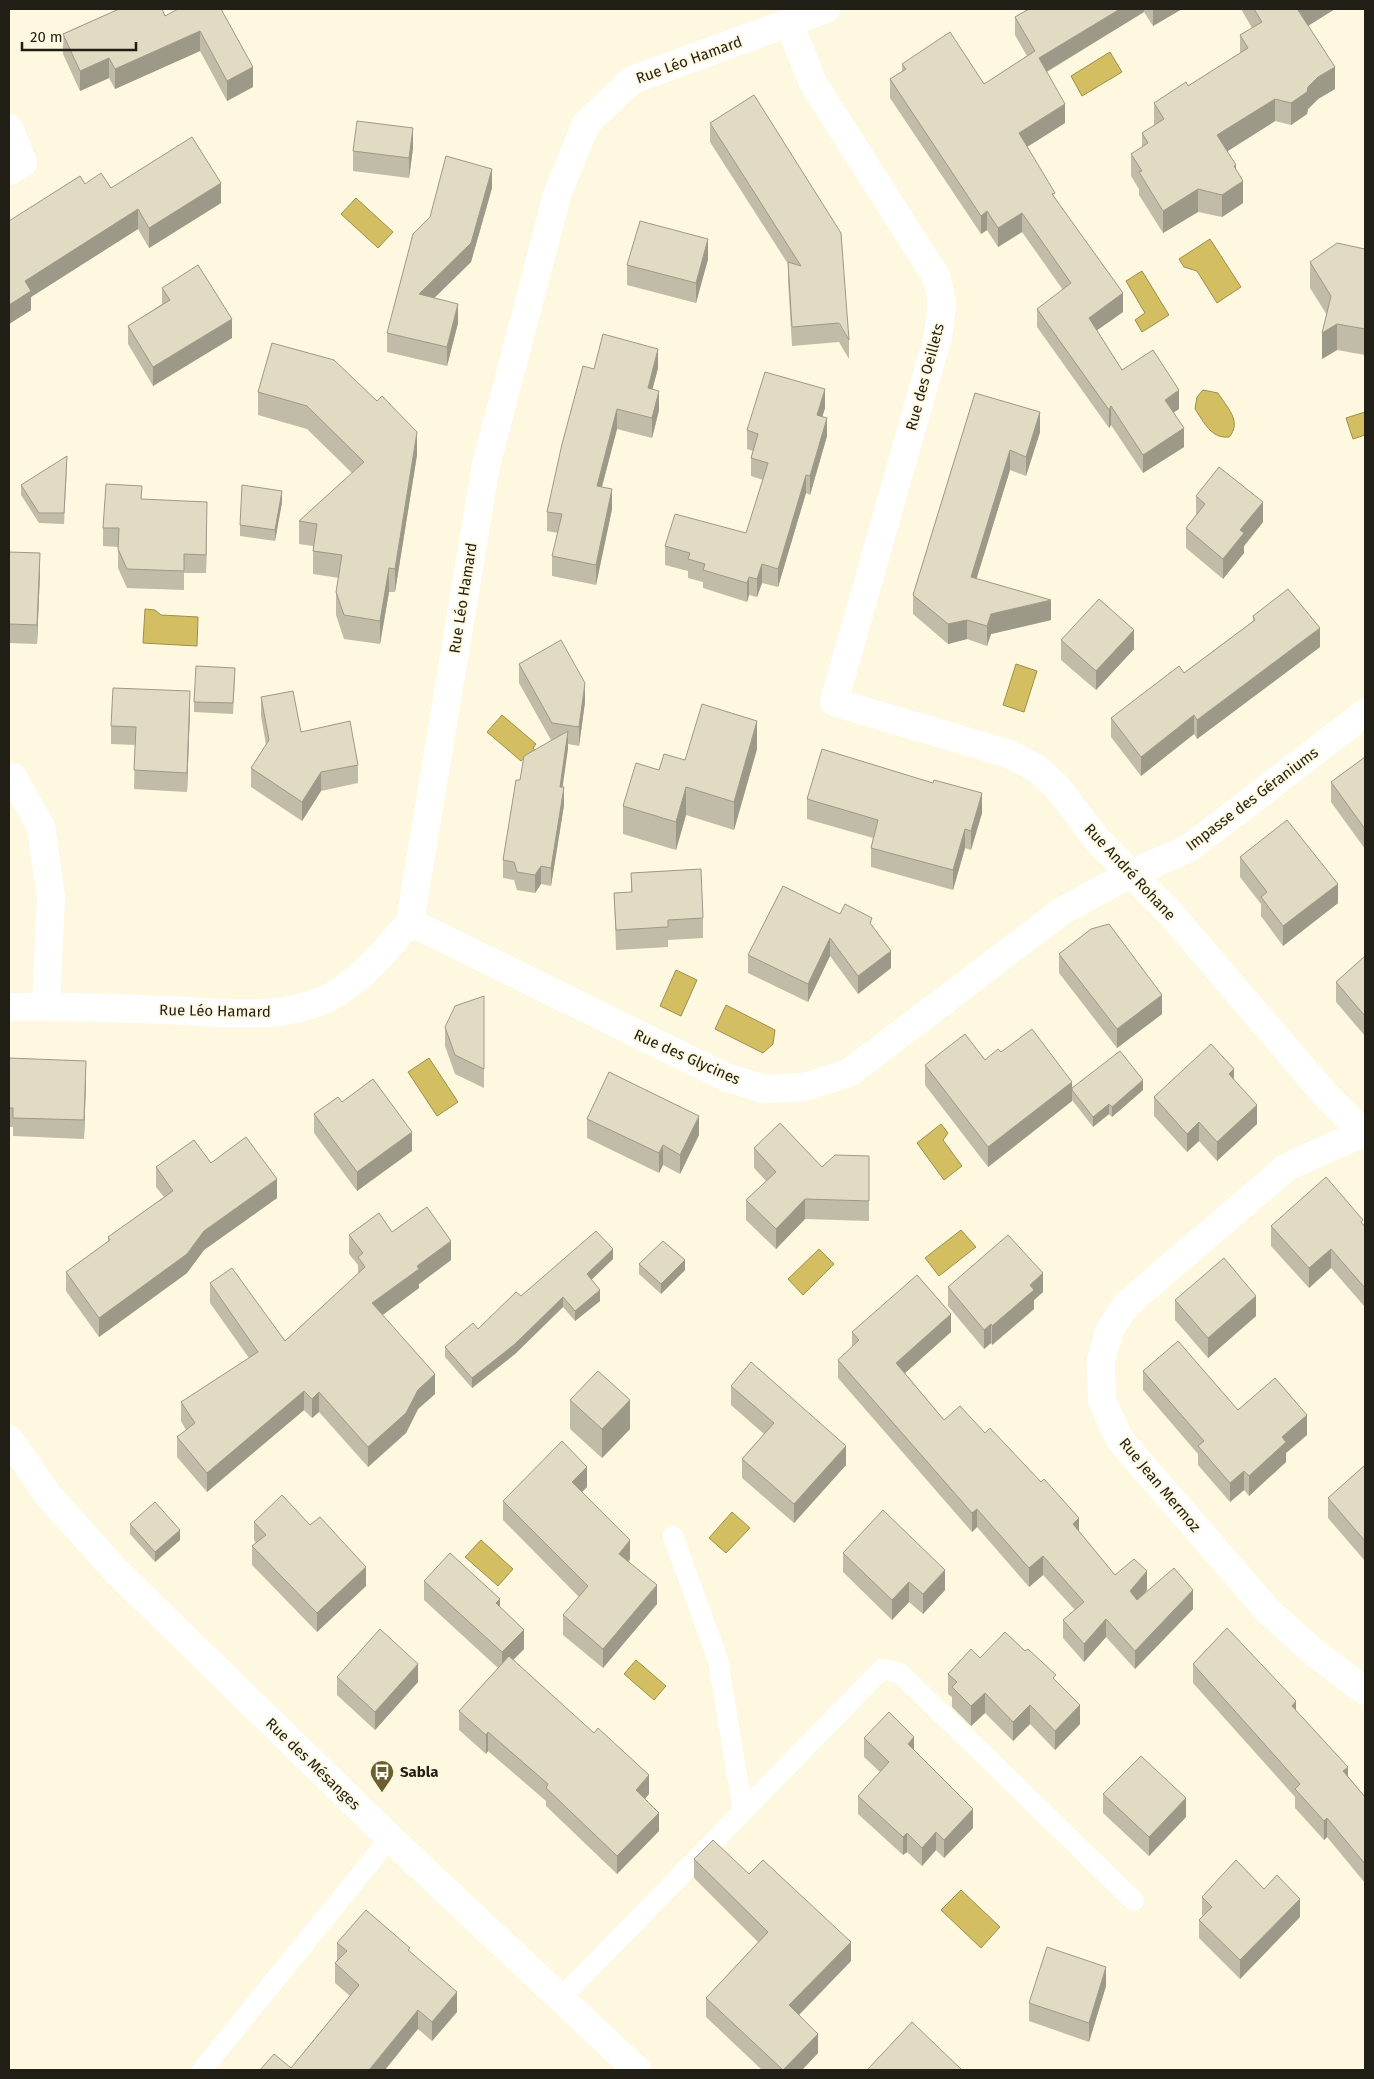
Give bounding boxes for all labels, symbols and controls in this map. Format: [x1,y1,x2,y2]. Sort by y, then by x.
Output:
scale bar [22,20,136,52]
text: 20 m [30,28,63,46]
street label: Rue Léo Hamard [633,32,745,88]
street label: Rue des Oeillets [902,321,948,433]
street label: Rue Léo Hamard [445,541,481,655]
street label: Impasse des Géraniums [1182,743,1322,855]
street label: Rue André Rohane [1081,820,1179,924]
street label: Rue Léo Hamard [159,1001,271,1021]
street label: Rue des Glycines [631,1025,743,1089]
street label: Rue Jean Mermoz [1115,1434,1205,1536]
street label: Rue des Mésanges [262,1714,364,1814]
bus stop icon: Sabla [369,1759,395,1793]
place label: Sabla [400,1763,438,1781]

